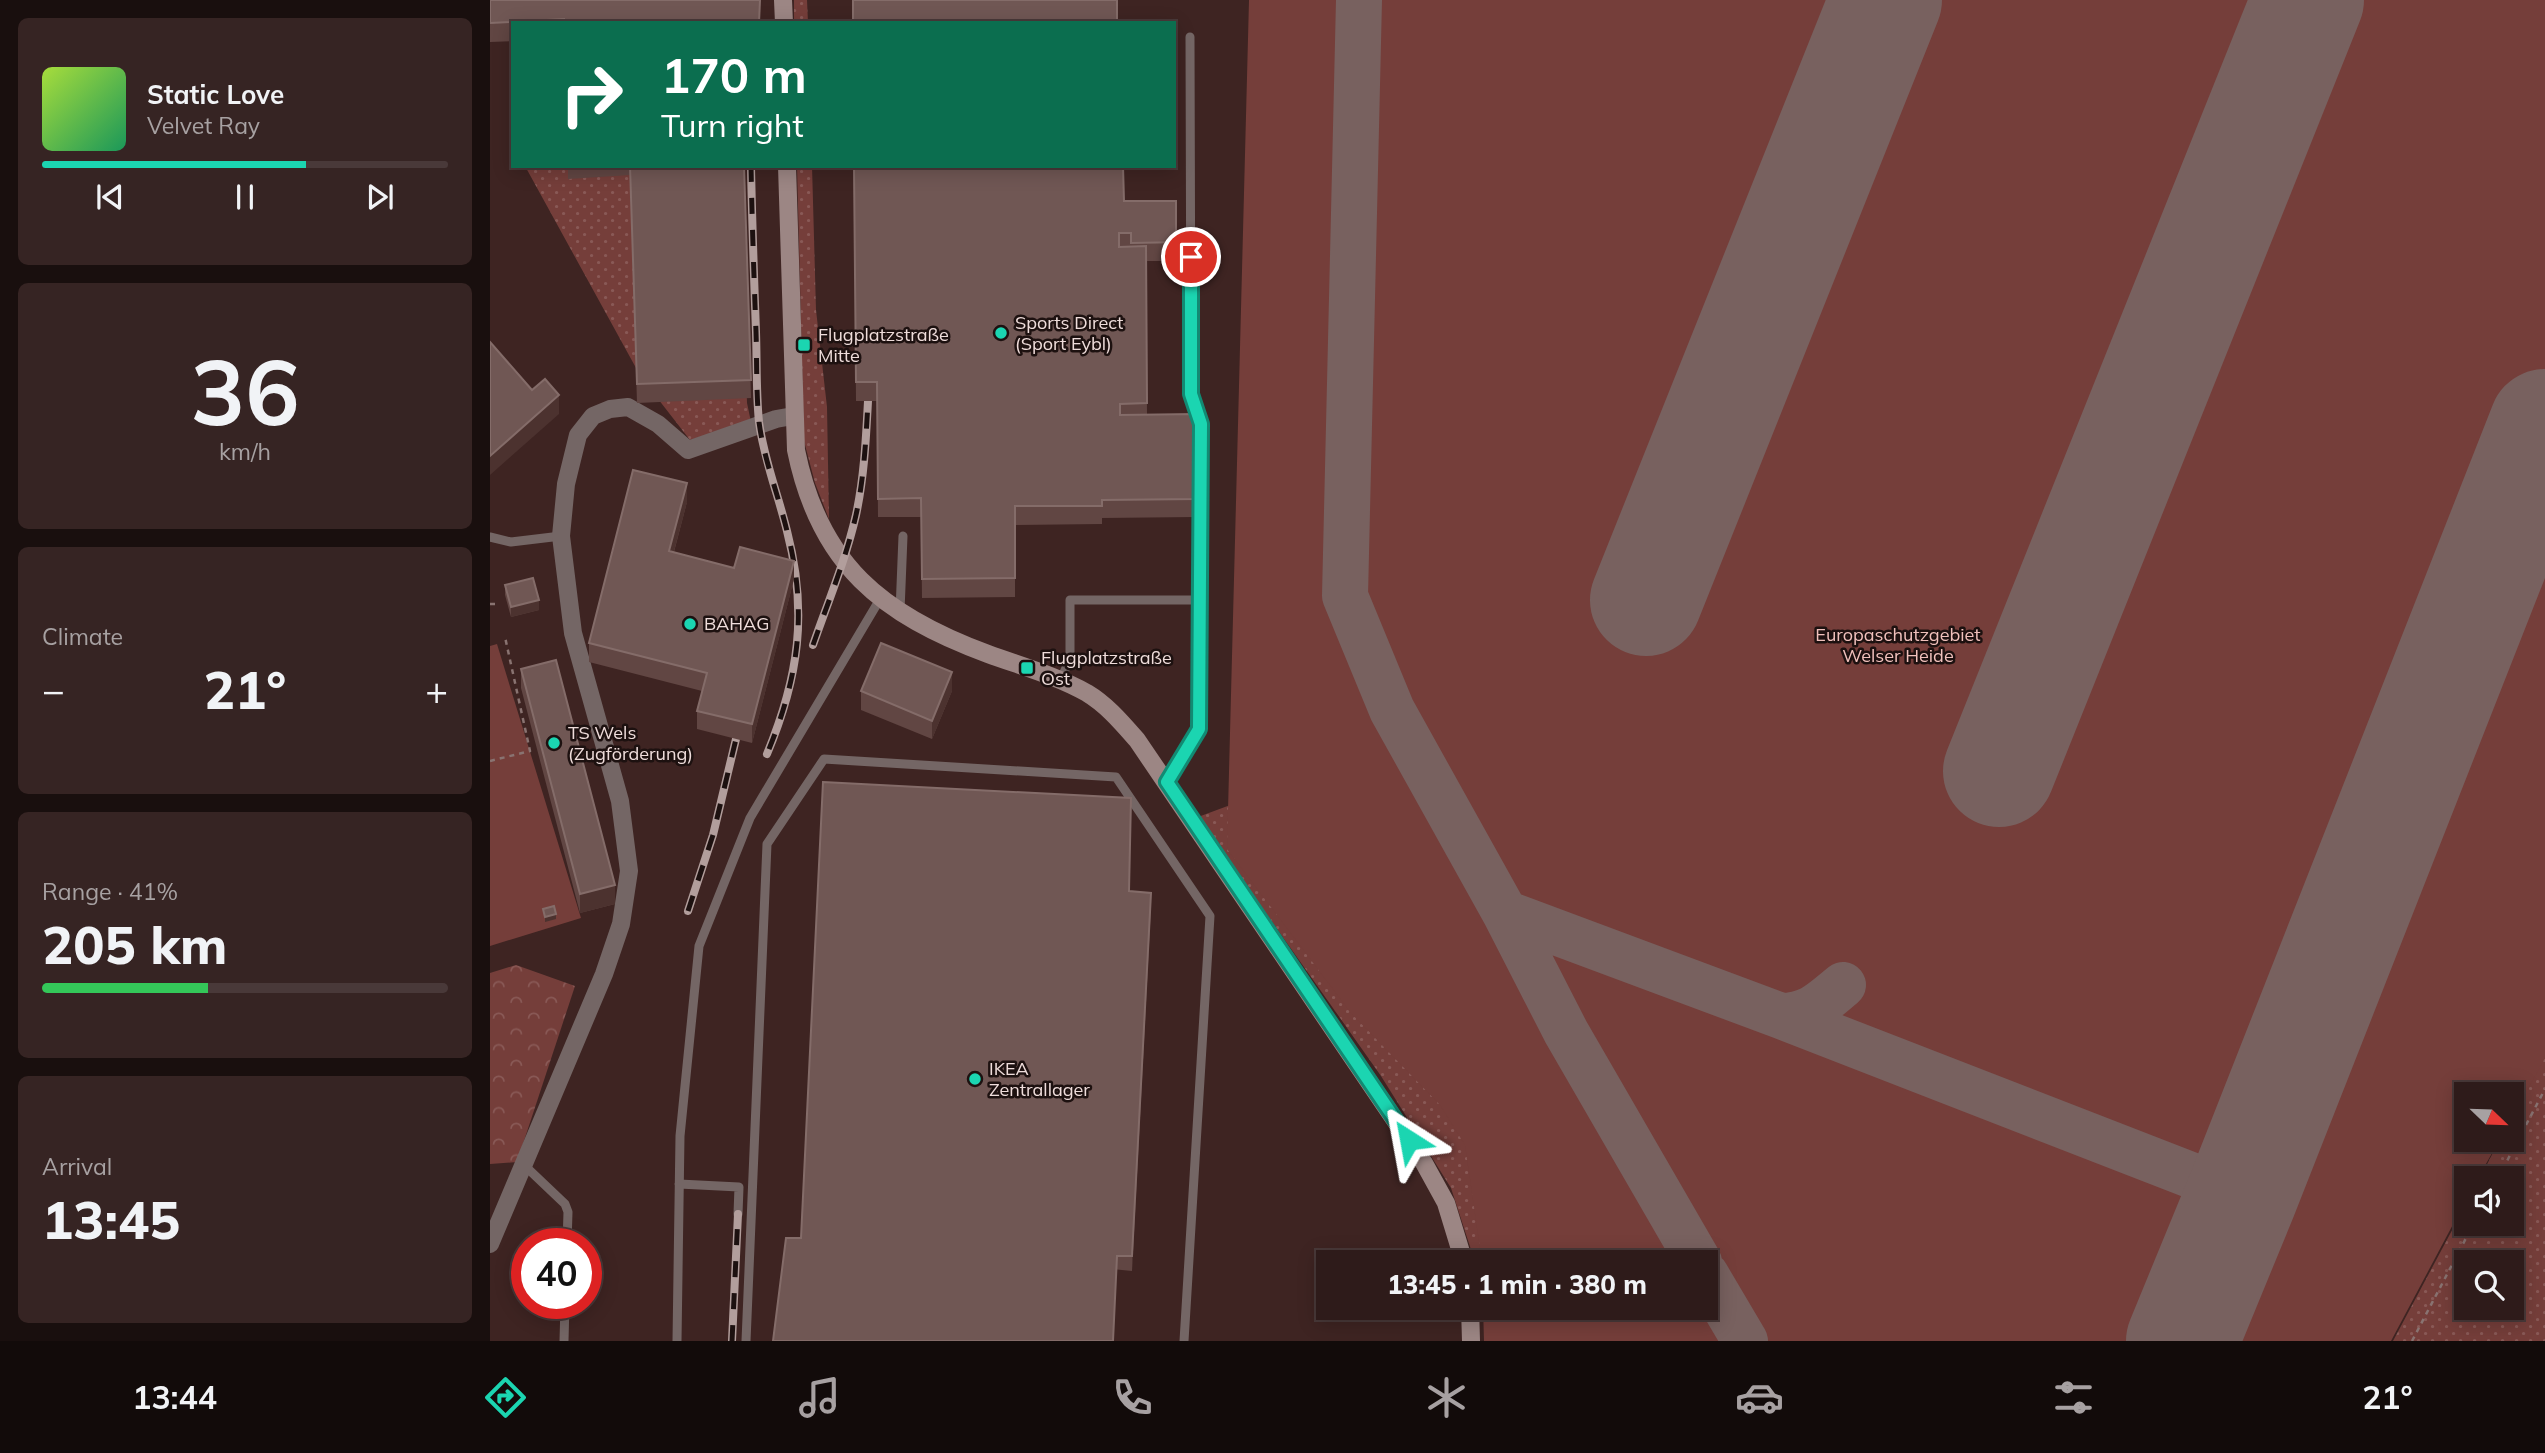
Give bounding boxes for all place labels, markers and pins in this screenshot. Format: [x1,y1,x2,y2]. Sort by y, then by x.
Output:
pin [1161,227,1221,287]
place label: Sports Direct (Sport Eybl) [1015,311,1123,355]
place label: Flugplatzstraße Mitte [818,323,949,367]
marker: Sports Direct (Sport Eybl) [993,325,1009,341]
marker: Flugplatzstraße Mitte [796,337,812,353]
place label: BAHAG [704,612,769,635]
marker: BAHAG [682,616,698,632]
place label: Flugplatzstraße Ost [1041,646,1172,690]
marker: Flugplatzstraße Ost [1019,660,1035,676]
place label: TS Wels (Zugförderung) [568,721,693,765]
marker: TS Wels (Zugförderung) [546,735,562,751]
place label: IKEA Zentrallager [989,1057,1090,1101]
marker: IKEA Zentrallager [967,1071,983,1087]

